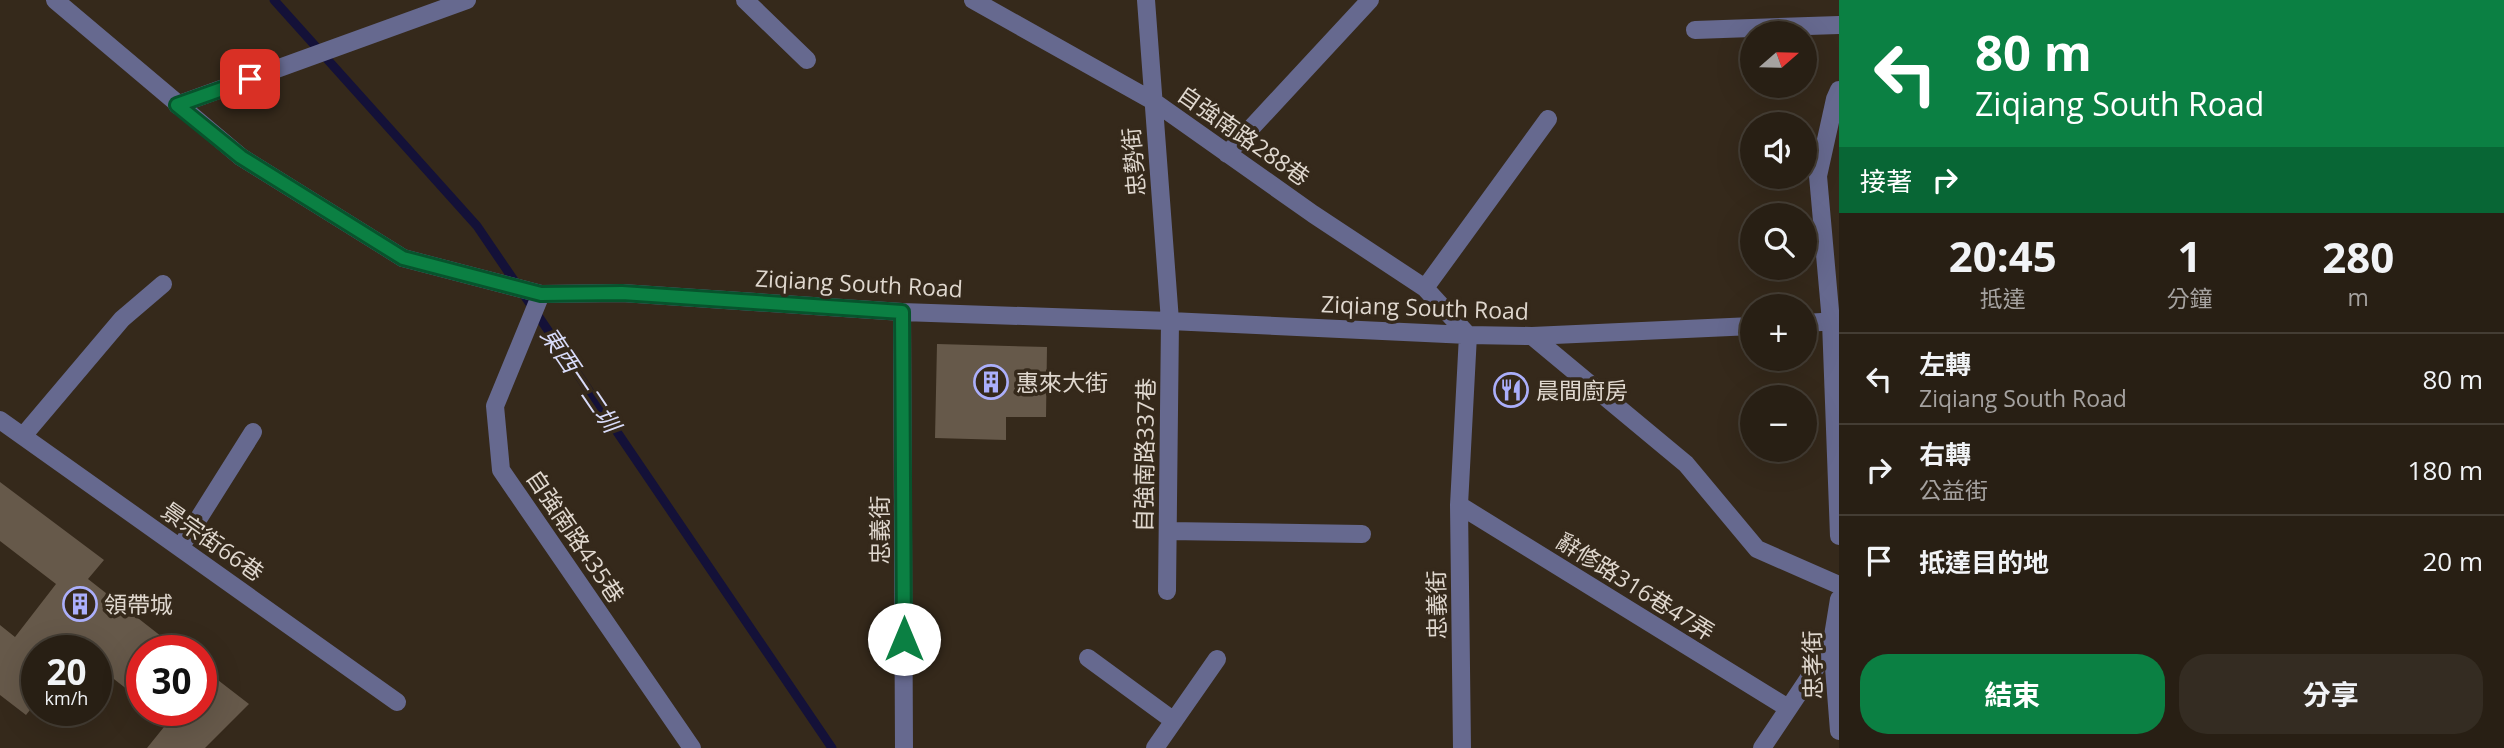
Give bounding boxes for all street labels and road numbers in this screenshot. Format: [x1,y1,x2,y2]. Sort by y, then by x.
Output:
street label: 自強南路288巷 [1172,78,1316,192]
street label: 忠勢街 [1114,126,1152,198]
street label: Ziqiang South Road [754,262,964,304]
street label: Ziqiang South Road [1321,287,1529,327]
street label: 自強南路337巷 [1127,378,1161,532]
street label: 自強南路435巷 [520,463,632,609]
street label: 景宗街66巷 [155,494,271,588]
street label: 忠義街 [863,496,895,565]
street label: 辭修路316巷47弄 [1551,525,1721,647]
street label: 忠義街 [1419,570,1453,640]
street label: 忠孝街 [1795,630,1829,700]

